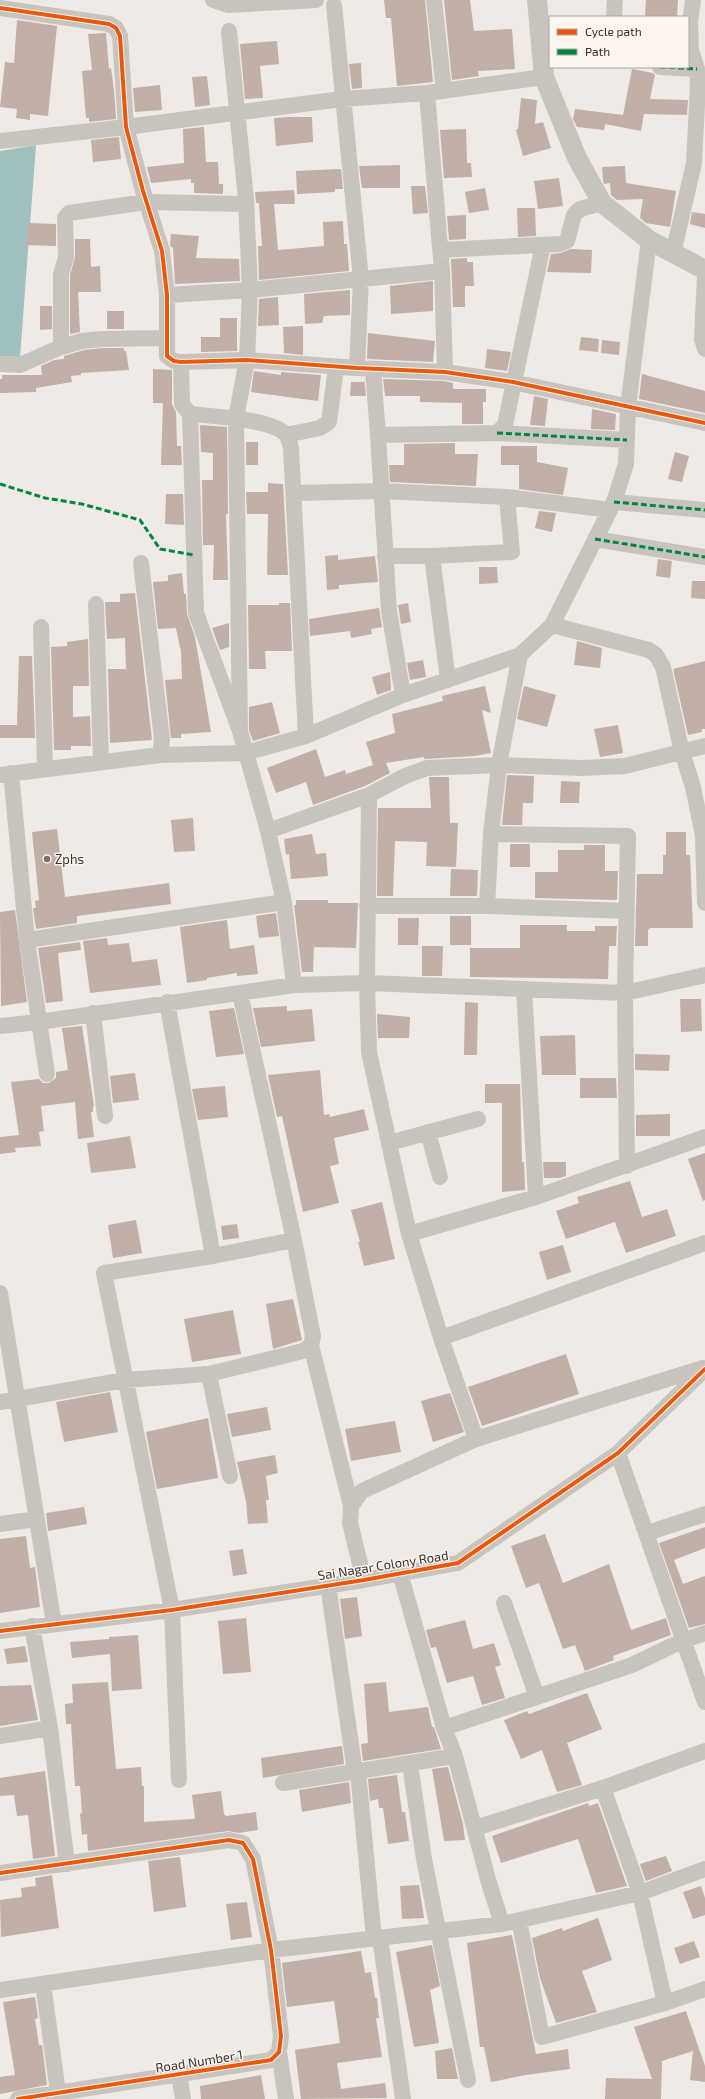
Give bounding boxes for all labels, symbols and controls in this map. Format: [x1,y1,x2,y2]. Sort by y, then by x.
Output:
legend [549,16,689,68]
text: Cycle path [585,24,642,38]
text: Path [585,44,610,58]
place label: Zphs [55,851,84,867]
marker: Zphs [42,854,52,864]
street label: Sai Nagar Colony Road [317,1547,449,1583]
street label: Road Number 1 [154,2046,244,2076]

